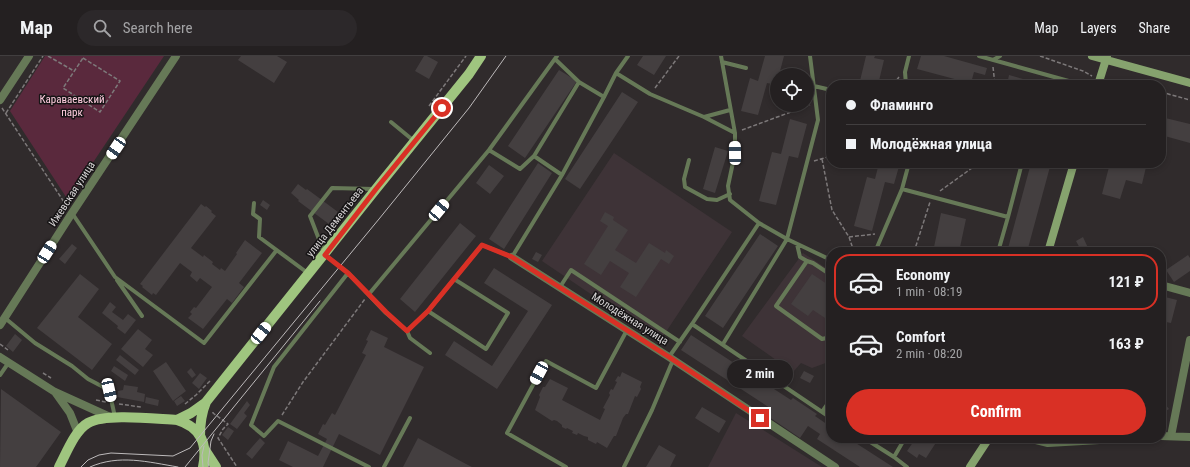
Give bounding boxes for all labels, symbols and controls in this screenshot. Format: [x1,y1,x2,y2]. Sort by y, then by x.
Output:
search box [77,10,357,46]
text: Map [20,16,53,39]
icon: search [91,17,113,39]
text: Search here [123,19,193,37]
text: Map [1034,20,1058,36]
text: Layers [1080,20,1117,36]
text: Share [1139,20,1170,36]
map controls [770,68,814,112]
button: locate [770,68,814,112]
park label: Караваевский парк [39,93,105,119]
text: Фламинго [870,96,933,114]
route start [433,99,451,117]
car [104,135,128,161]
text: Молодёжная улица [870,135,992,153]
car [729,141,741,165]
street label: Ижевская улица [46,159,98,229]
street label: улица Дементьева [304,184,366,260]
car [427,197,451,223]
car [36,239,58,265]
icon: car [848,264,884,300]
text: Economy [896,266,950,284]
text: 121 ₽ [1108,273,1144,291]
text: 1 min · 08:19 [896,284,962,299]
street label: Молодёжная улица [589,290,671,348]
car [249,320,273,346]
icon: car [848,326,884,362]
text: Comfort [896,328,945,346]
text: 163 ₽ [1108,335,1144,353]
text: 2 min · 08:20 [896,346,962,361]
car [528,360,550,386]
callout: 2 min [727,360,793,388]
text: 2 min [746,366,774,381]
car [100,377,118,403]
button: Confirm [846,389,1146,435]
route end [751,409,769,427]

